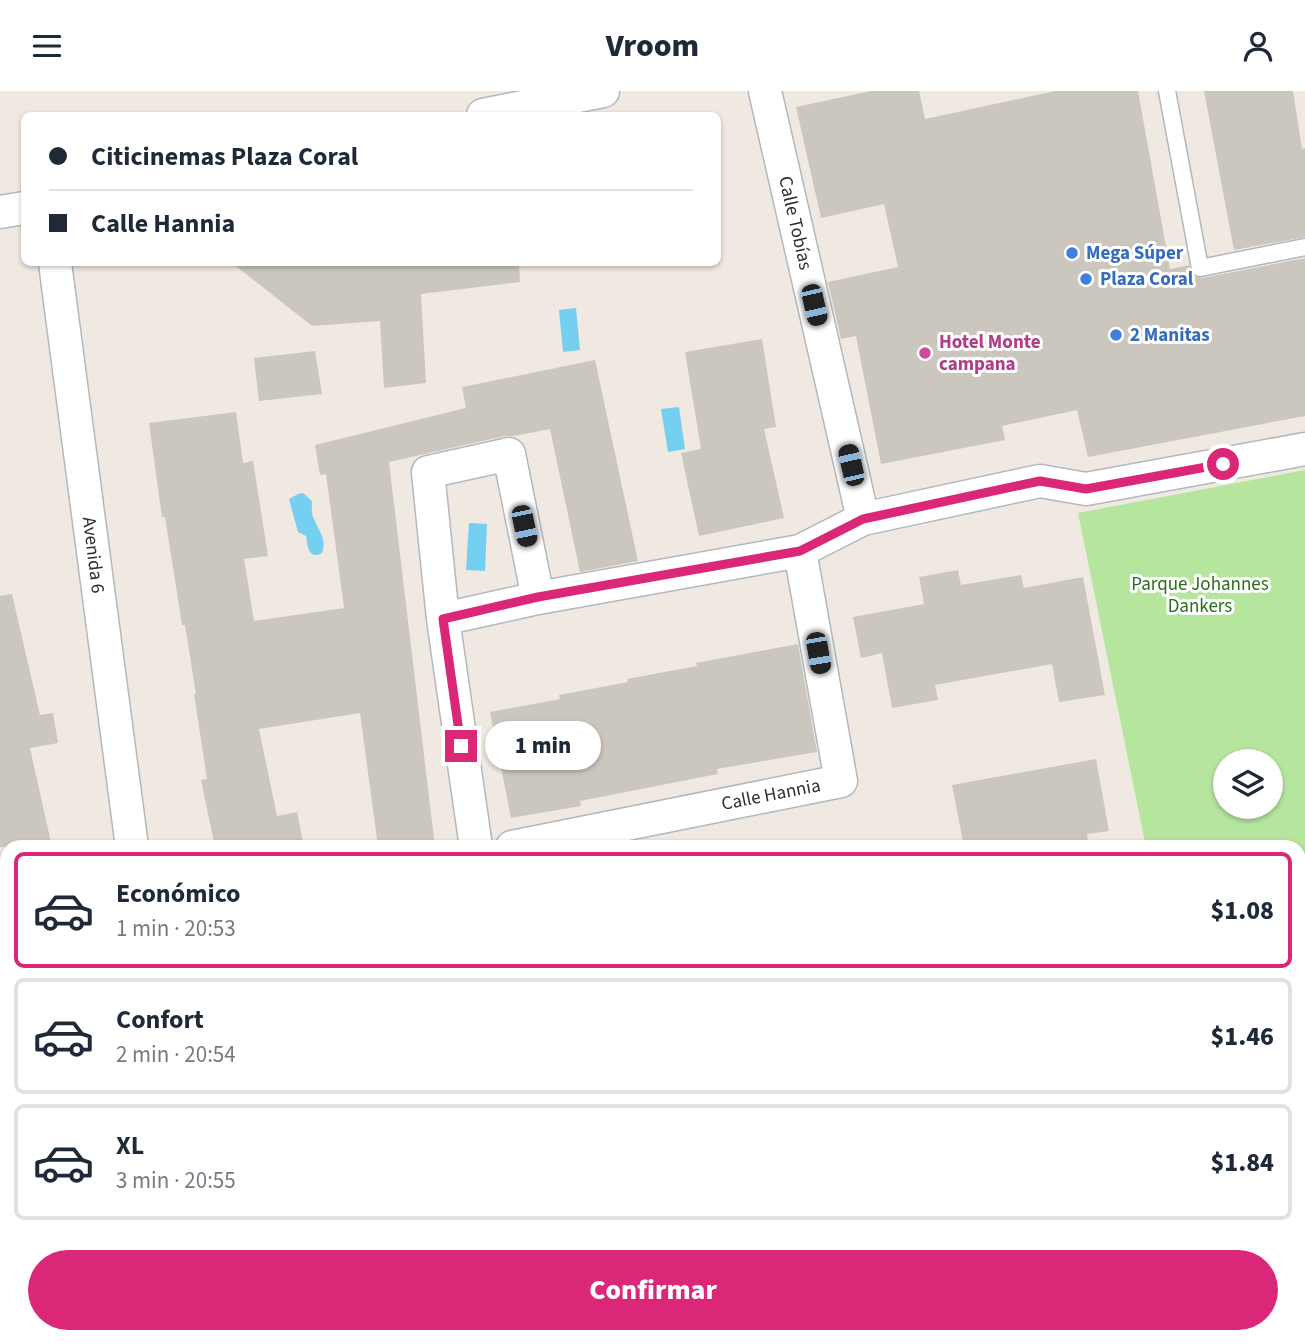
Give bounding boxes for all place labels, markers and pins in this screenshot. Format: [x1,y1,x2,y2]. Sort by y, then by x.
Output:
place label: Mega Súper [1086,240,1184,267]
marker: Mega Súper [1064,245,1080,261]
place label: Plaza Coral [1100,266,1194,293]
marker: Plaza Coral [1078,271,1094,287]
place label: 2 Manitas [1130,322,1210,349]
marker: 2 Manitas [1108,327,1124,343]
place label: Hotel Monte campana [939,329,1041,378]
marker: Hotel Monte campana [917,345,933,361]

